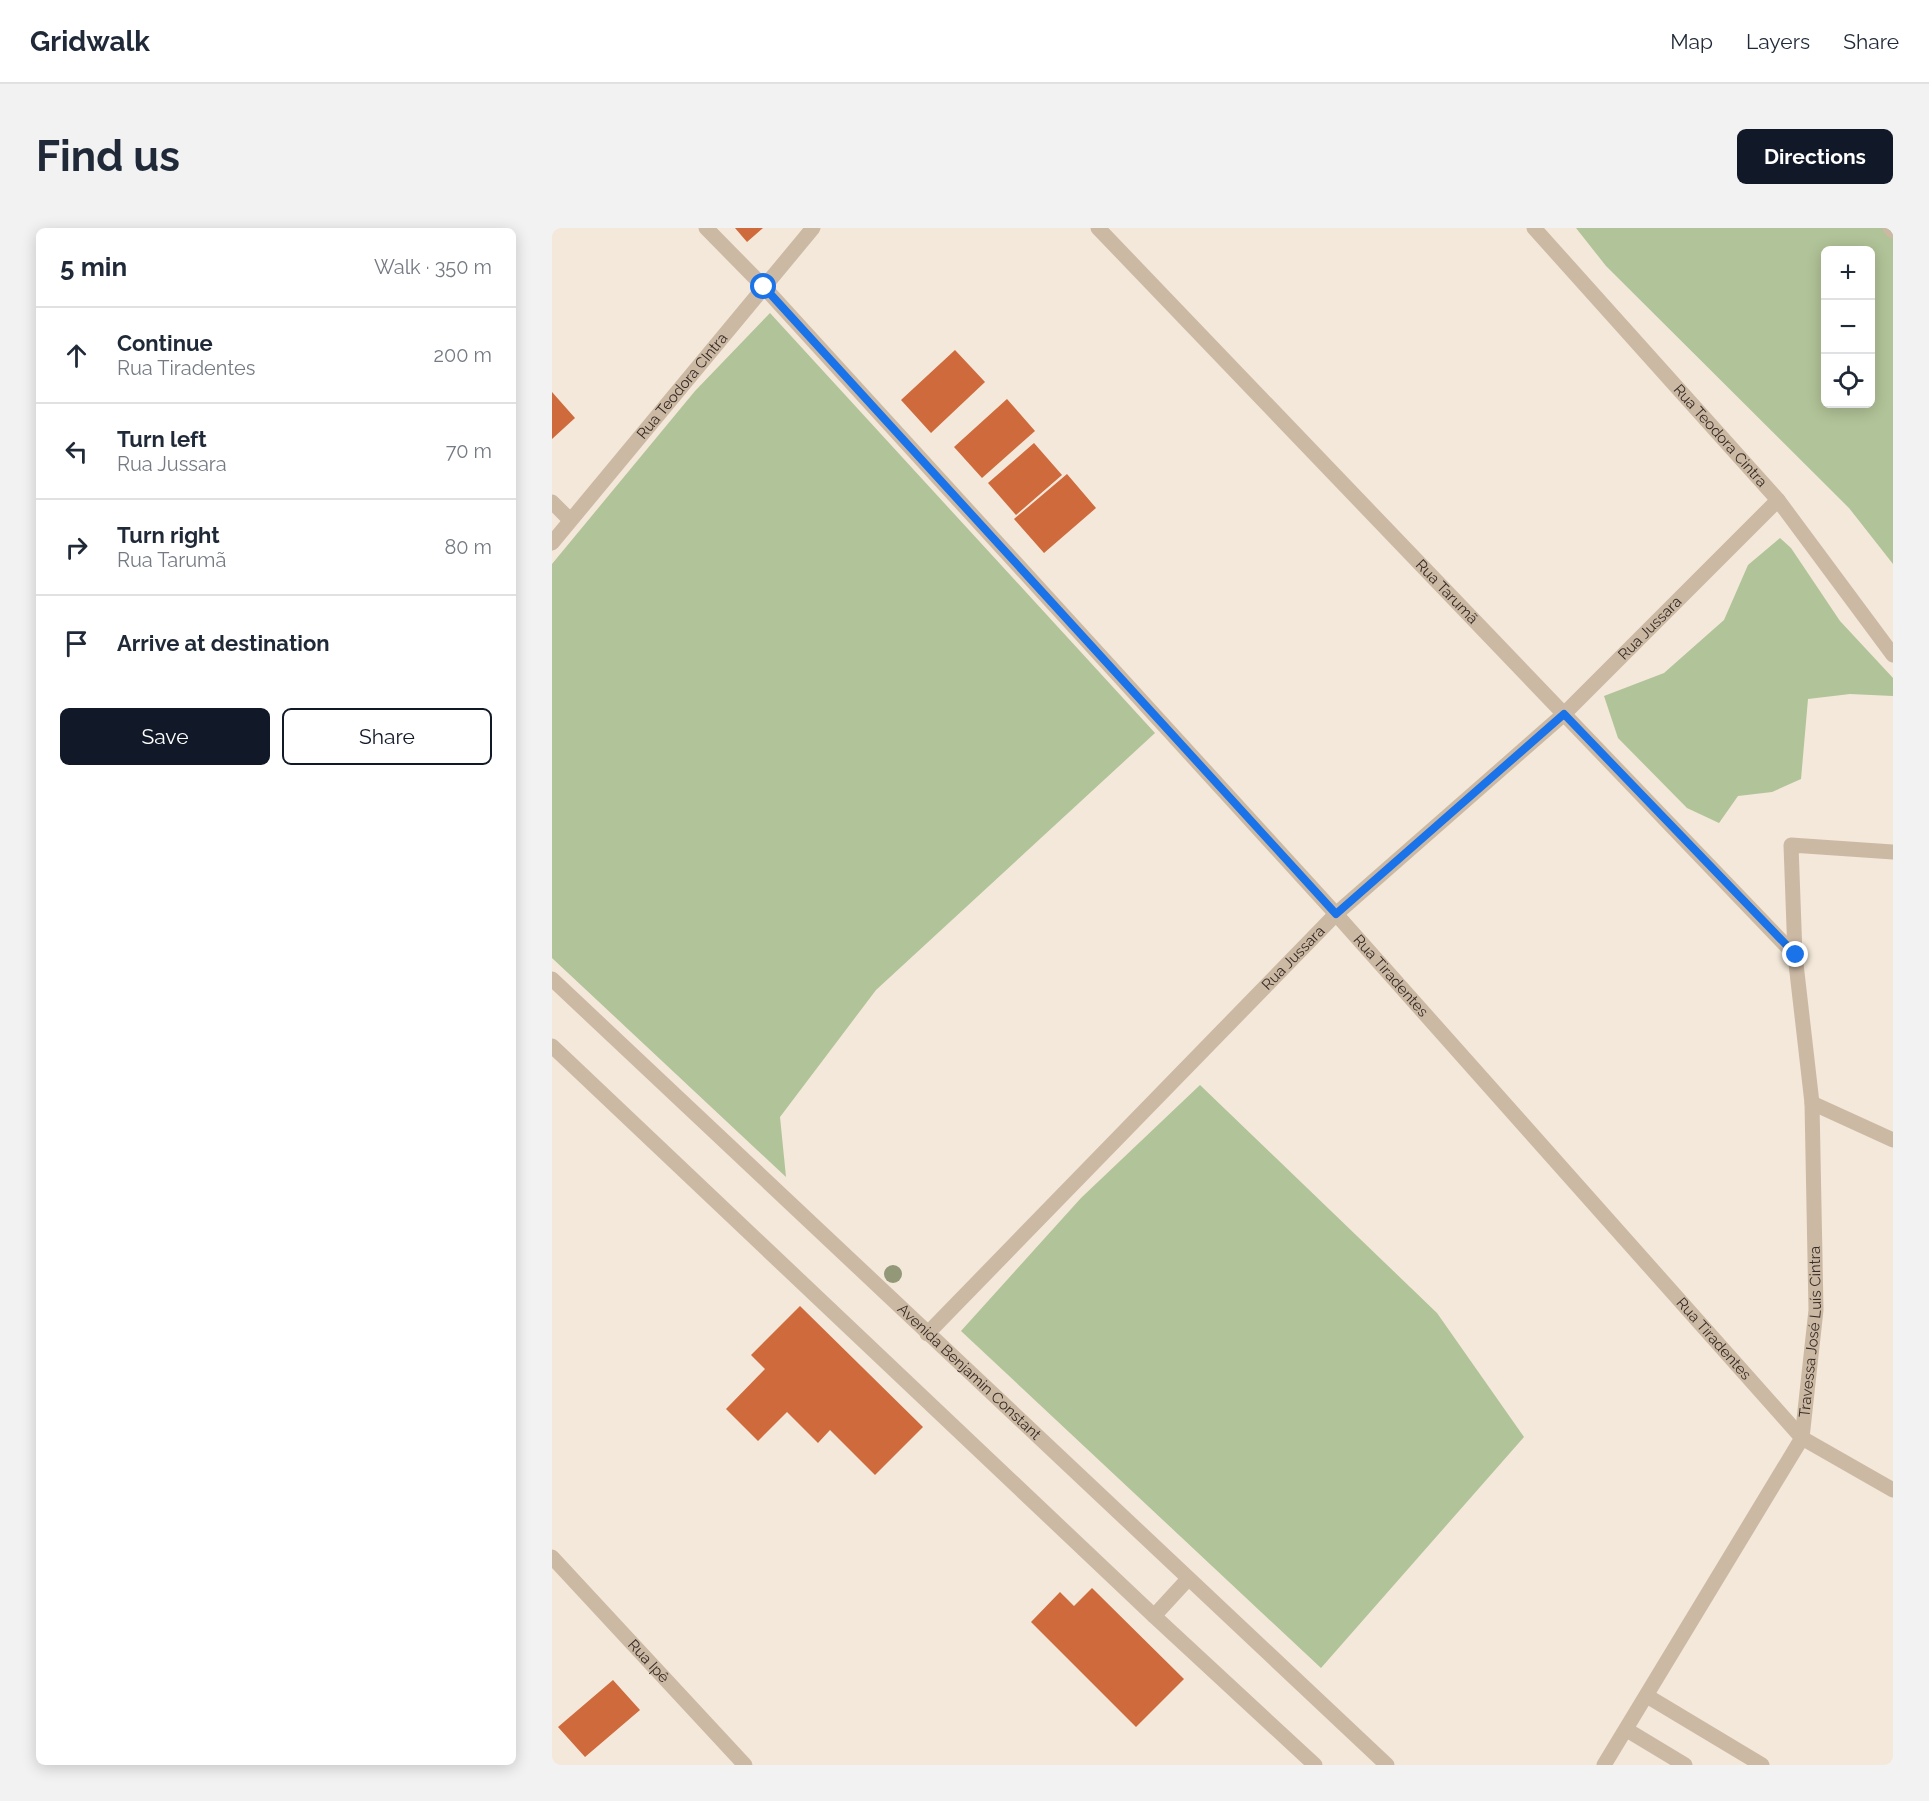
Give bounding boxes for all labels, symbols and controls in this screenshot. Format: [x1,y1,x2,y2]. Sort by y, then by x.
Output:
text: Gridwalk [30,25,150,58]
text: Map [1670,29,1713,54]
text: Layers [1746,29,1810,54]
text: Share [1843,29,1899,54]
button: Directions [1737,129,1893,184]
text: Find us [36,132,180,181]
map controls [1821,246,1875,408]
button: + [1821,246,1875,300]
text: 5 min [60,252,127,282]
text: Walk · 350 m [374,255,492,279]
route start [750,273,776,299]
button: − [1821,300,1875,354]
street label: Rua Teodora CIntra [633,329,731,443]
text: Continue [117,330,213,356]
icon: ahead [60,339,93,372]
text: 200 m [434,343,492,367]
button: locate [1821,354,1875,408]
text: Rua Tiradentes [117,356,255,380]
street label: Rua Teodora Cintra [1670,381,1771,491]
text: Turn left [117,426,207,452]
icon: left [60,435,93,468]
text: 70 m [446,439,492,463]
text: Rua Jussara [117,452,227,476]
text: Turn right [117,522,220,548]
icon: right [60,531,93,564]
text: 80 m [444,535,492,559]
text: Rua Tarumã [117,548,226,572]
street label: Rua Tarumã [1412,556,1482,628]
street label: Rua Jussara [1614,593,1685,664]
icon: arrive [60,627,93,660]
text: Arrive at destination [117,630,330,656]
button: Save [60,708,270,765]
button: Share [282,708,492,765]
street label: Rua Jussara [1258,922,1328,994]
street label: Rua Tiradentes [1350,931,1432,1020]
route end [1782,941,1808,967]
street label: Travessa José Luís Cintra [1795,1246,1825,1419]
street label: Rua Tiradentes [1673,1294,1755,1384]
street label: Avenida Benjamin Constant [894,1300,1045,1444]
street label: Rua Ipê [624,1636,673,1687]

